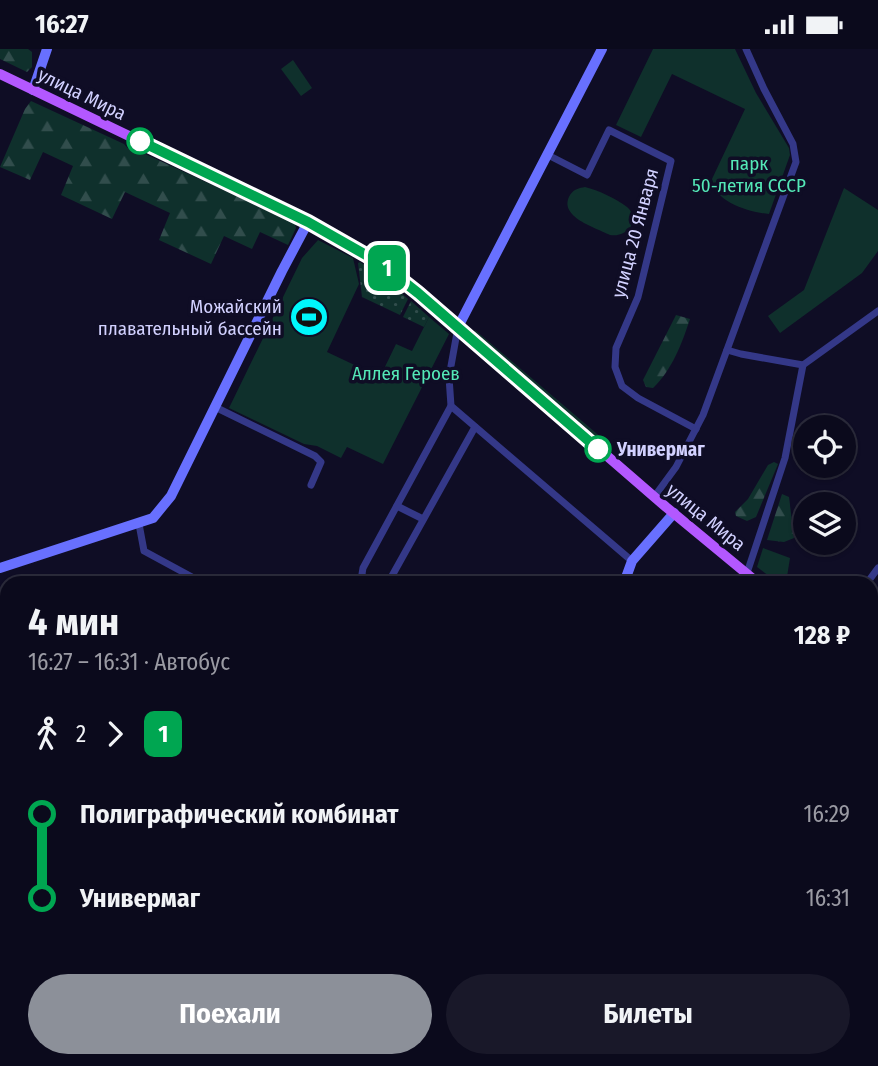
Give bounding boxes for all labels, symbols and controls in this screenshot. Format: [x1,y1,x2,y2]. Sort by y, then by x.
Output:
text: 16:27 [35,9,89,40]
street label: улица Мира [34,63,130,125]
unlabelled marker [127,128,153,154]
park label: парк 50-летия СССР [692,152,806,197]
street label: улица 20 Января [607,166,663,300]
line badge: 1 [364,245,410,291]
text: 1 [382,254,392,282]
place label: Можайский плавательный бассейн [98,295,282,340]
sports icon: Можайский плавательный бассейн [288,296,330,338]
park label: Аллея Героев [352,362,460,385]
map controls [793,415,856,555]
button: locate [793,415,856,478]
marker: Универмаг [585,436,611,462]
place label: Универмаг [616,438,705,461]
street label: улица Мира [662,478,750,556]
button: layers [793,492,856,555]
text: 4 мин [28,599,119,645]
text: 128 ₽ [794,620,850,651]
text: 16:27 – 16:31 · Автобус [28,648,230,676]
icon: walk [28,715,66,753]
icon: forward [96,715,134,753]
text: 2 [76,720,86,748]
text: 1 [158,720,168,748]
text: Полиграфический комбинат [80,799,399,830]
text: 16:29 [804,800,850,828]
text: Универмаг [80,883,200,914]
text: 16:31 [806,884,850,912]
button: Поехали [28,974,432,1054]
button: Билеты [446,974,850,1054]

